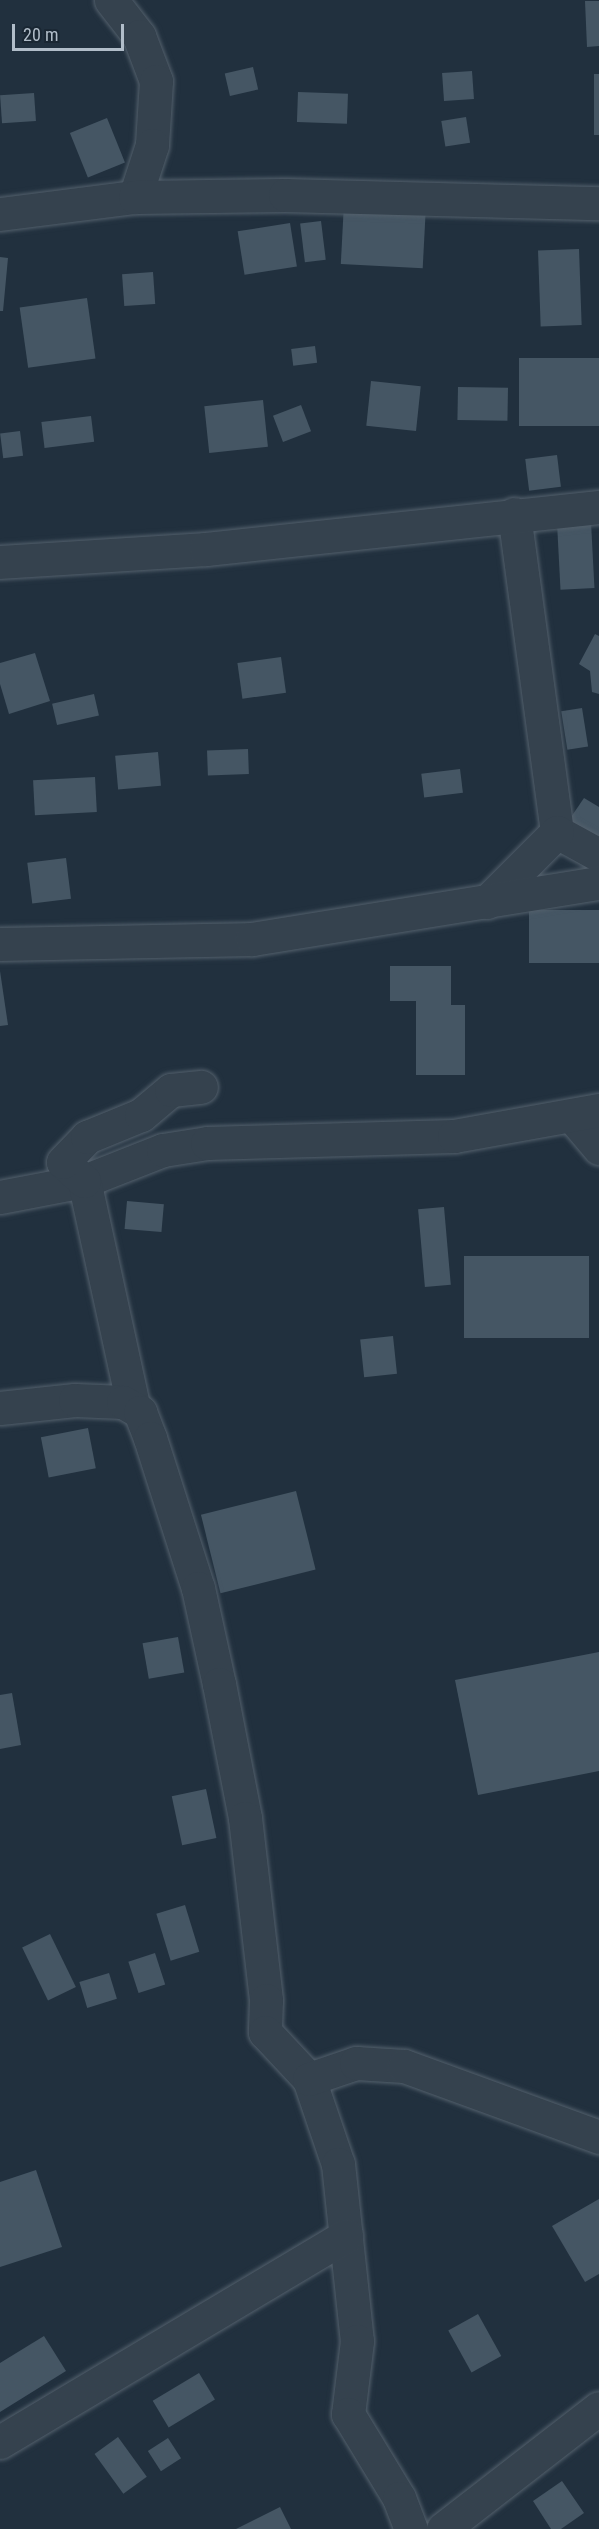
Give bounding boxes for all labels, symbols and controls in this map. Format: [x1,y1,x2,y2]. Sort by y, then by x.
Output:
scale bar [15,12,128,50]
text: 20 m [23,24,58,45]

